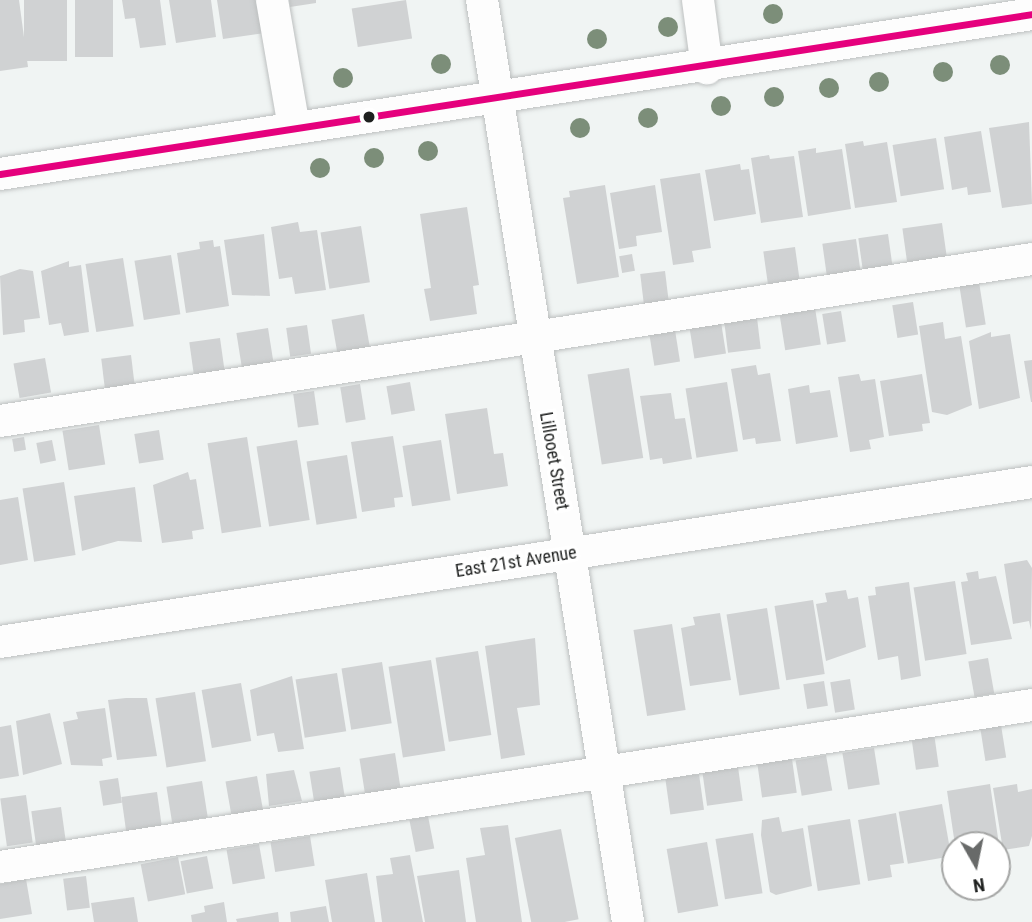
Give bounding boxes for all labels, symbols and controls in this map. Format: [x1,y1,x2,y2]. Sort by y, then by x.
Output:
unlabelled marker [362,110,376,124]
street label: Lillooet Street [535,410,573,512]
street label: East 21st Avenue [454,542,578,582]
north arrow [941,831,1011,901]
text: N [972,873,987,898]

